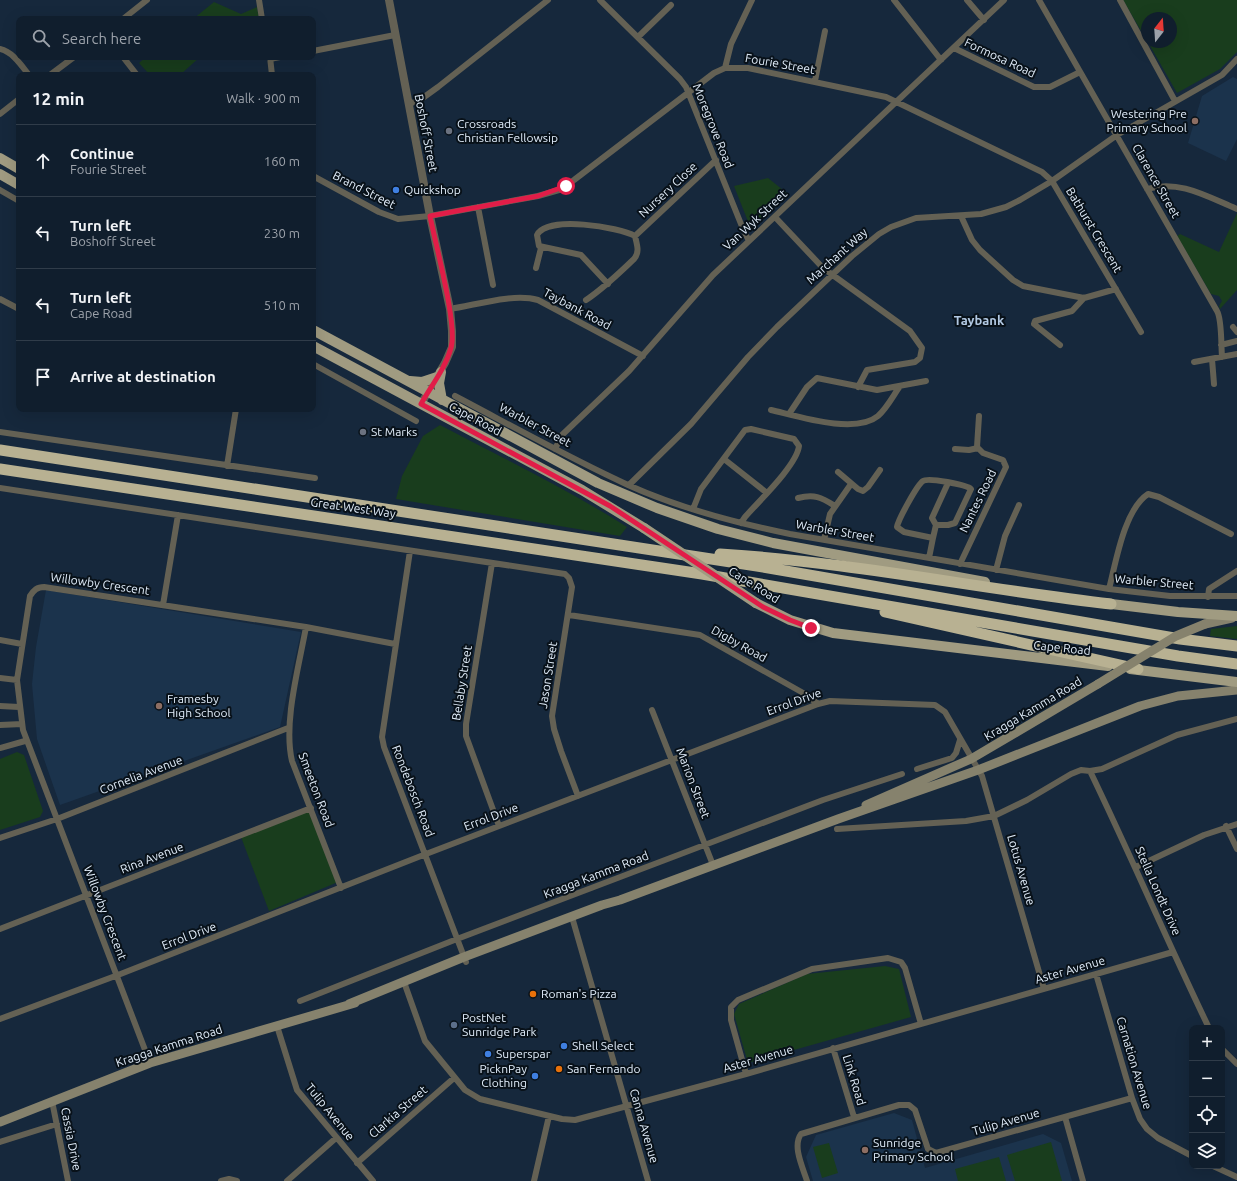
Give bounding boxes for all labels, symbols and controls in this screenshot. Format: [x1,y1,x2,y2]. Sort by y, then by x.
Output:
north arrow [1141,12,1177,48]
search box [16,16,316,60]
icon: search [30,27,52,49]
text: Search here [62,30,141,47]
street label: Formosa Road [963,35,1038,80]
street label: Fourie Street [744,51,816,76]
street label: Moregrove Road [691,82,736,170]
text: 12 min [32,89,85,108]
text: Walk · 900 m [226,91,300,105]
street label: Boshoff Street [413,93,440,173]
place label: Westering Pre Primary School [1107,107,1187,134]
marker: Westering Pre Primary School [1190,116,1200,126]
place label: Crossroads Christian Fellowsip [457,117,558,144]
marker: Crossroads Christian Fellowsip [444,126,454,136]
street label: Clarence Street [1130,142,1183,220]
text: Continue [70,145,134,162]
icon: ahead [32,150,54,172]
text: 160 m [264,154,300,168]
street label: Nursery Close [636,159,699,220]
text: Fourie Street [70,162,146,176]
street label: Brand Street [331,168,398,211]
route start [557,177,575,195]
place label: Quickshop [404,183,461,196]
marker: Quickshop [391,185,401,195]
street label: Bathurst Crescent [1064,185,1125,275]
street label: Van Wyk Street [720,187,789,252]
text: Turn left [70,217,131,234]
icon: left [32,222,54,244]
street label: Marchant Way [804,225,870,286]
text: 230 m [264,226,300,240]
text: Boshoff Street [70,234,156,248]
street label: Taybank Road [541,285,613,332]
text: Turn left [70,289,131,306]
icon: left [32,294,54,316]
text: 510 m [264,298,300,312]
text: Cape Road [70,306,132,320]
district label: Taybank [954,313,1005,327]
icon: arrive [32,366,54,388]
text: Arrive at destination [70,368,216,385]
street label: Cape Road [447,399,504,438]
street label: Warbler Street [497,400,573,449]
place label: St Marks [371,425,417,438]
marker: St Marks [358,427,368,437]
street label: Nantes Road [957,467,998,534]
street label: Great West Way [310,495,397,520]
street label: Warbler Street [795,517,875,544]
street label: Cape Road [726,564,782,605]
street label: Willowby Crescent [50,570,151,597]
street label: Warbler Street [1114,572,1194,591]
route end [802,619,820,637]
street label: Digby Road [709,623,769,664]
street label: Cape Road [1033,638,1091,657]
street label: Jason Street [536,640,559,709]
street label: Bellaby Street [449,644,474,721]
street label: Kragga Kamma Road [982,674,1084,743]
street label: Errol Drive [765,686,823,717]
place label: Framesby High School [167,692,231,719]
marker: Framesby High School [154,701,164,711]
street label: Rondebosch Road [390,743,437,838]
street label: Marion Street [674,746,713,820]
street label: Smeeton Road [296,751,337,829]
street label: Cornelia Avenue [98,753,184,796]
street label: Errol Drive [462,800,520,833]
street label: Lotus Avenue [1005,833,1038,907]
street label: Rina Avenue [118,840,185,876]
street label: Stella Londt Drive [1133,844,1184,937]
street label: Kragga Kamma Road [541,848,650,901]
street label: Willowby Crescent [82,864,130,962]
street label: Errol Drive [160,919,218,952]
street label: Aster Avenue [1033,953,1106,986]
place label: Roman's Pizza [541,987,617,1000]
marker: Roman's Pizza [528,989,538,999]
place label: PostNet Sunridge Park [462,1011,537,1038]
street label: Carnation Avenue [1114,1015,1155,1111]
marker: PostNet Sunridge Park [449,1020,459,1030]
street label: Kragga Kamma Road [114,1022,224,1069]
map controls [1189,1025,1225,1169]
button: + [1189,1025,1225,1061]
place label: Shell Select [572,1039,634,1052]
marker: Shell Select [559,1041,569,1051]
street label: Aster Avenue [721,1042,794,1075]
place label: Superspar [496,1047,551,1060]
marker: Superspar [483,1049,493,1059]
street label: Link Road [841,1053,868,1107]
button: − [1189,1061,1225,1097]
place label: PicknPay Clothing [479,1062,527,1089]
place label: San Fernando [567,1062,640,1075]
marker: San Fernando [554,1064,564,1074]
marker: PicknPay Clothing [530,1071,540,1081]
street label: Tulip Avenue [303,1081,357,1143]
street label: Clarkia Street [366,1083,430,1140]
street label: Canna Avenue [628,1087,661,1164]
button: locate [1189,1097,1225,1133]
street label: Cassia Drive [59,1106,84,1172]
street label: Tulip Avenue [971,1106,1041,1137]
button: layers [1189,1133,1225,1169]
place label: Sunridge Primary School [873,1136,953,1163]
marker: Sunridge Primary School [860,1145,870,1155]

